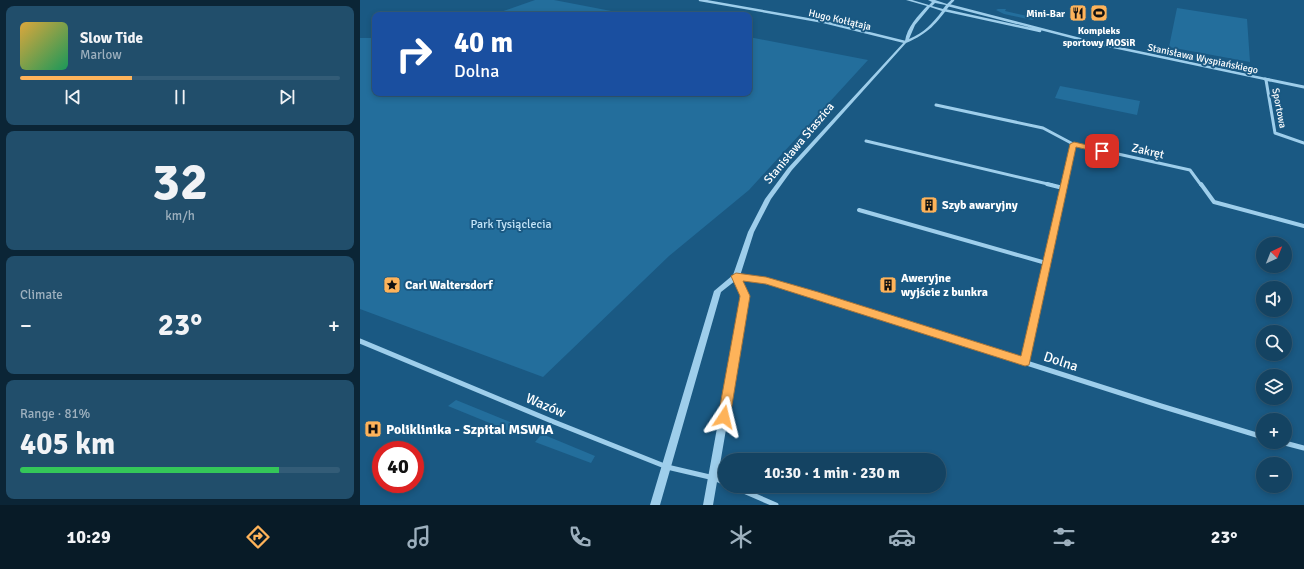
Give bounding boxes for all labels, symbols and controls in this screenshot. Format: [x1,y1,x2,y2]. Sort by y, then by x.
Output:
restaurant icon: Mini-Bar [1068,3,1088,23]
sports icon: Kompleks sportowy MOSiR [1089,3,1109,23]
street label: Hugo Kołłątaja [807,7,872,33]
place label: Mini-Bar [1026,8,1065,20]
place label: Kompleks sportowy MOSiR [1063,25,1135,49]
text: 40 m [454,26,513,60]
icon: right [388,28,440,80]
text: Slow Tide [80,29,143,47]
street label: Stanisława Wyspiańskiego [1146,41,1259,77]
text: Marlow [80,47,122,63]
text: Dolna [454,60,499,82]
icon: previous [62,86,84,108]
icon: pause [169,86,191,108]
icon: next [276,86,298,108]
street label: Sportowa [1269,87,1289,129]
street label: Stanisława Staszica [761,100,838,187]
pin [1085,134,1119,168]
icon: arrive [1091,140,1113,162]
street label: Zakręt [1130,140,1166,163]
text: 32 [152,150,208,214]
building icon: Szyb awaryjny [919,195,939,215]
place label: Szyb awaryjny [942,198,1018,213]
text: km/h [165,208,195,224]
park label: Park Tysiąclecia [470,217,552,232]
north arrow [1256,237,1292,273]
map controls [1256,237,1292,493]
place label: Aweryjne wyjście z bunkra [901,271,988,300]
place icon: Carl Waltersdorf [382,275,402,295]
building icon: Aweryjne wyjście z bunkra [878,275,898,295]
place label: Carl Waltersdorf [405,278,493,293]
button: sound [1256,281,1292,317]
text: Climate [20,287,63,303]
text: 23° [158,307,202,344]
text: − [20,312,32,339]
text: + [328,312,340,339]
button: search [1256,325,1292,361]
street label: Dolna [1041,348,1080,375]
button: layers [1256,369,1292,405]
street label: Wazów [523,389,568,421]
position arrow [703,396,745,438]
text: Range · 81% [20,406,90,422]
button: + [1256,413,1292,449]
hospital icon: Poliklinika - Szpital MSWiA [363,419,383,439]
place label: Poliklinika - Szpital MSWiA [386,421,554,438]
text: 405 km [20,426,115,463]
speed limit sign: 40 [372,441,424,493]
button: − [1256,457,1292,493]
text: 10:30 · 1 min · 230 m [764,464,900,482]
icon: directions [244,523,272,551]
icon: music [405,523,433,551]
icon: phone [566,523,594,551]
icon: climate [727,523,755,551]
icon: car [888,523,916,551]
icon: filters [1050,523,1078,551]
text: 10:29 [67,526,111,548]
text: 23° [1211,526,1237,548]

